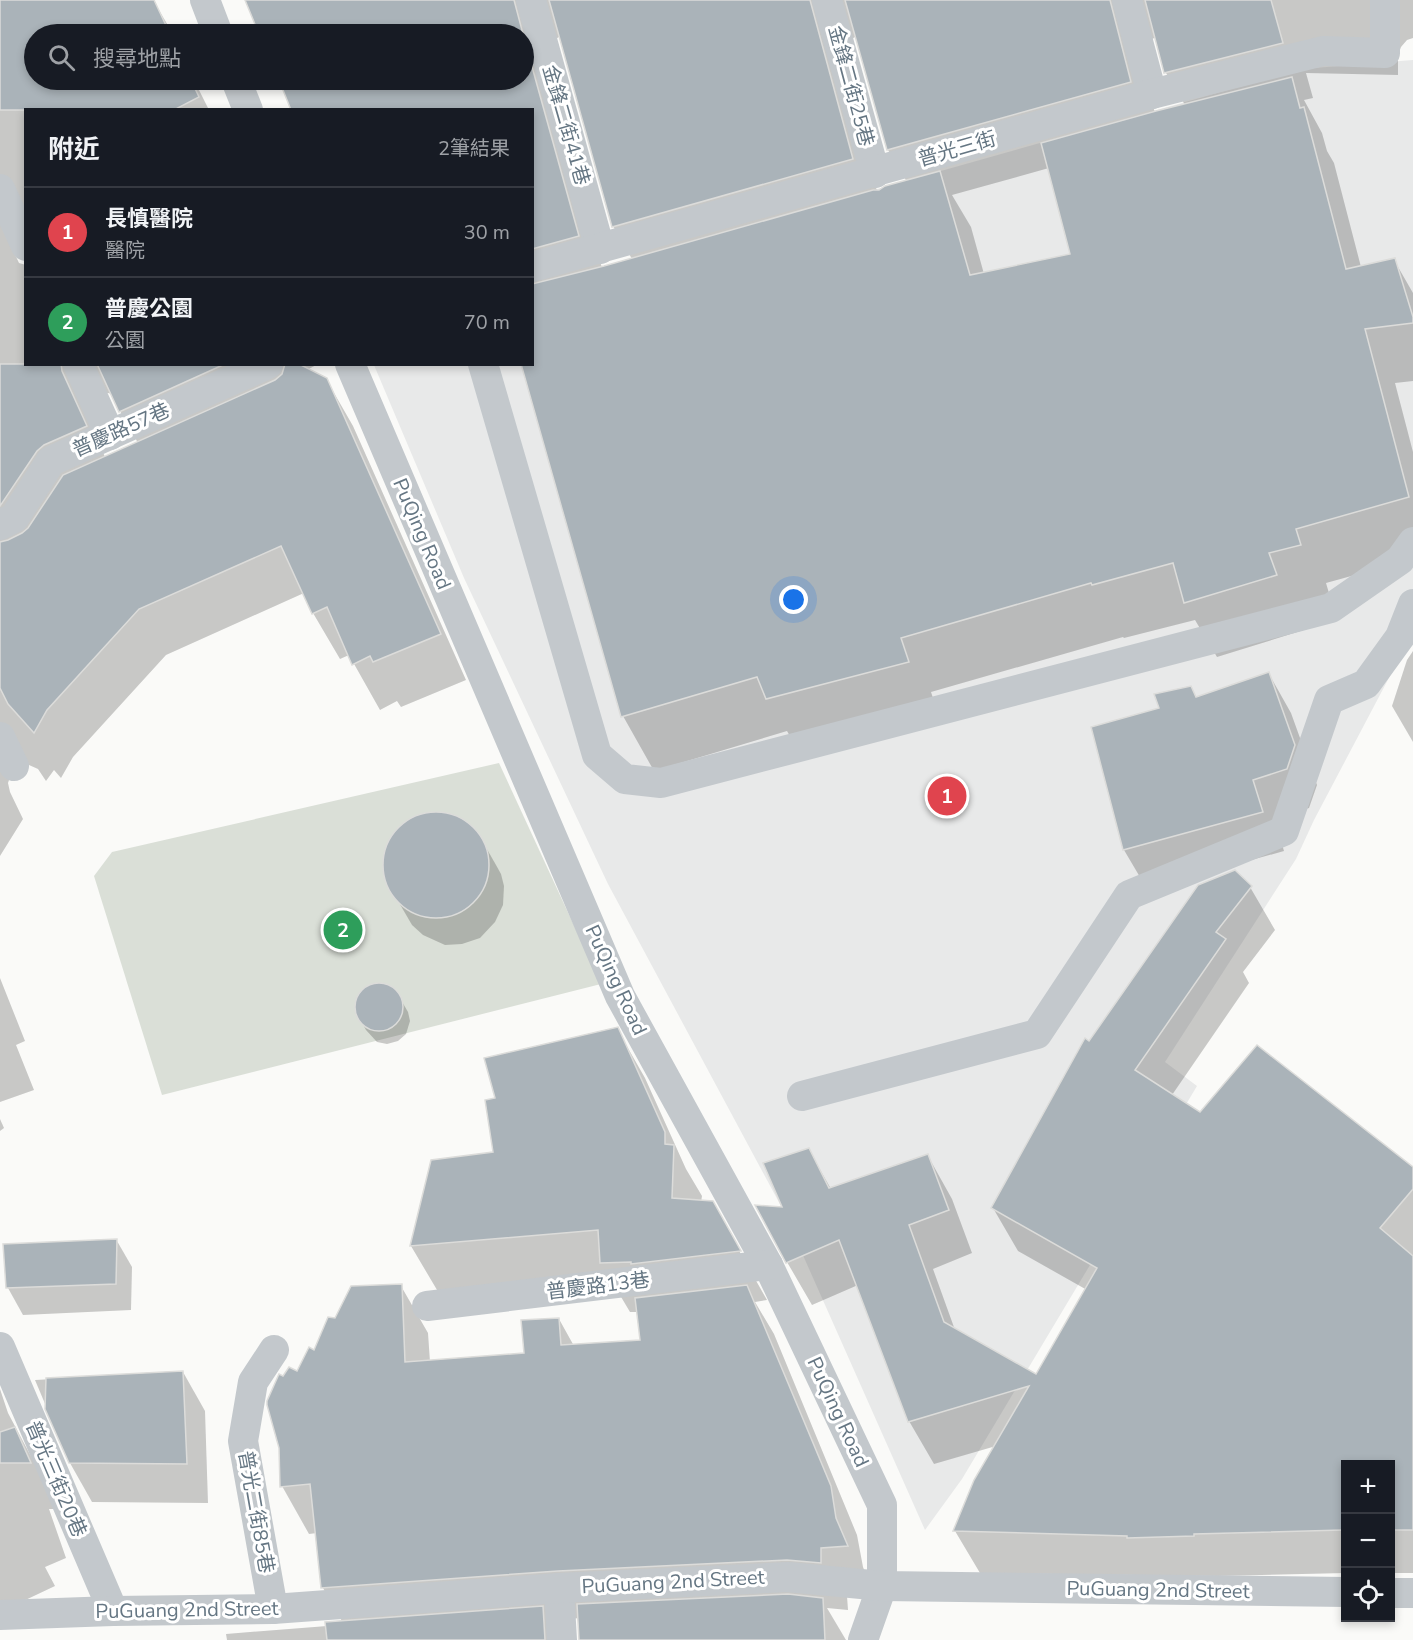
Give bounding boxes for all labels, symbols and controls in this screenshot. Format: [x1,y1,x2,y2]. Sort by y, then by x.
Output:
street label: 金鋒二街25巷 [822,23,880,149]
search box [24,24,534,90]
icon: search [45,41,78,74]
text: 搜尋地點 [93,44,181,74]
street label: 金鋒二街41巷 [536,62,596,188]
street label: 普光三街 [915,125,999,173]
text: 附近 [48,132,100,167]
text: 2筆結果 [438,135,510,162]
text: 長慎醫院 [105,204,193,234]
text: 1 [62,219,74,246]
text: 30 m [464,219,510,246]
text: 醫院 [105,237,145,264]
text: 普慶公園 [105,294,193,324]
text: 2 [62,309,74,336]
text: 70 m [464,309,510,336]
text: 公園 [105,327,145,354]
street label: 普慶路57巷 [68,397,174,463]
street label: PuQing Road [386,474,458,594]
your location [779,585,808,614]
pin: 1 [928,774,966,818]
pin: 2 [324,908,362,952]
street label: PuQing Road [579,921,653,1039]
street label: 普慶路13巷 [545,1266,651,1306]
street label: PuQing Road [801,1353,875,1471]
street label: 普光三街20巷 [19,1417,93,1541]
street label: 普光二街85巷 [232,1449,280,1575]
map controls [1341,1460,1395,1622]
button: + [1341,1460,1395,1514]
button: − [1341,1514,1395,1568]
street label: PuGuang 2nd Street [581,1564,766,1600]
button: locate [1341,1568,1395,1622]
street label: PuGuang 2nd Street [1066,1575,1251,1605]
street label: PuGuang 2nd Street [95,1595,280,1625]

